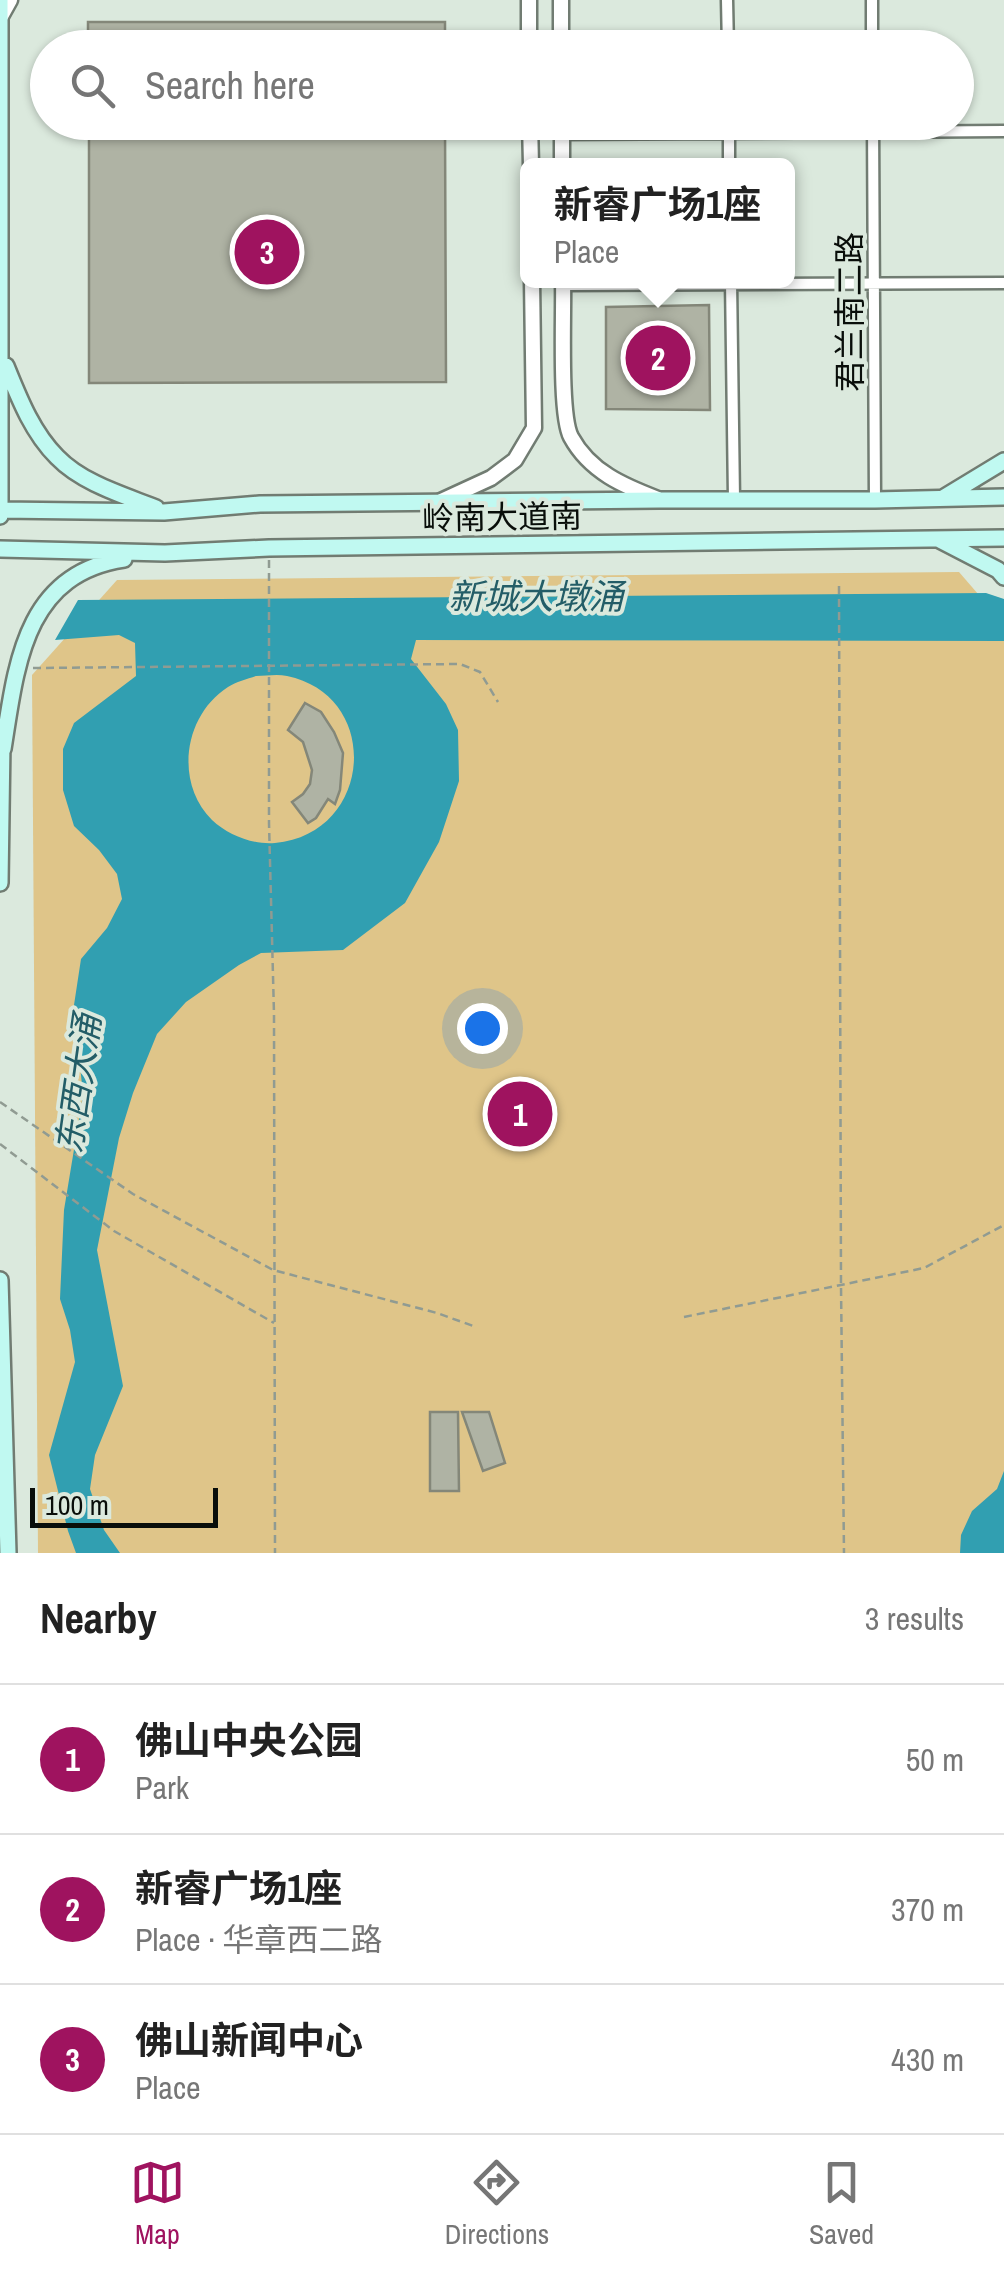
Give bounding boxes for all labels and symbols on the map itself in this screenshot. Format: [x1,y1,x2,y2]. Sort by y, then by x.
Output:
pin: 3 [234,214,300,290]
street label: 君兰南二路 [828,232,871,392]
pin: 2 [626,320,690,396]
street label: 岭南大道南 [422,494,582,540]
water label: 新城大墩涌 [448,573,627,620]
your location [457,1003,508,1054]
water label: 东西大涌 [45,1007,112,1157]
pin: 1 [488,1076,552,1152]
scale bar [30,1483,218,1528]

